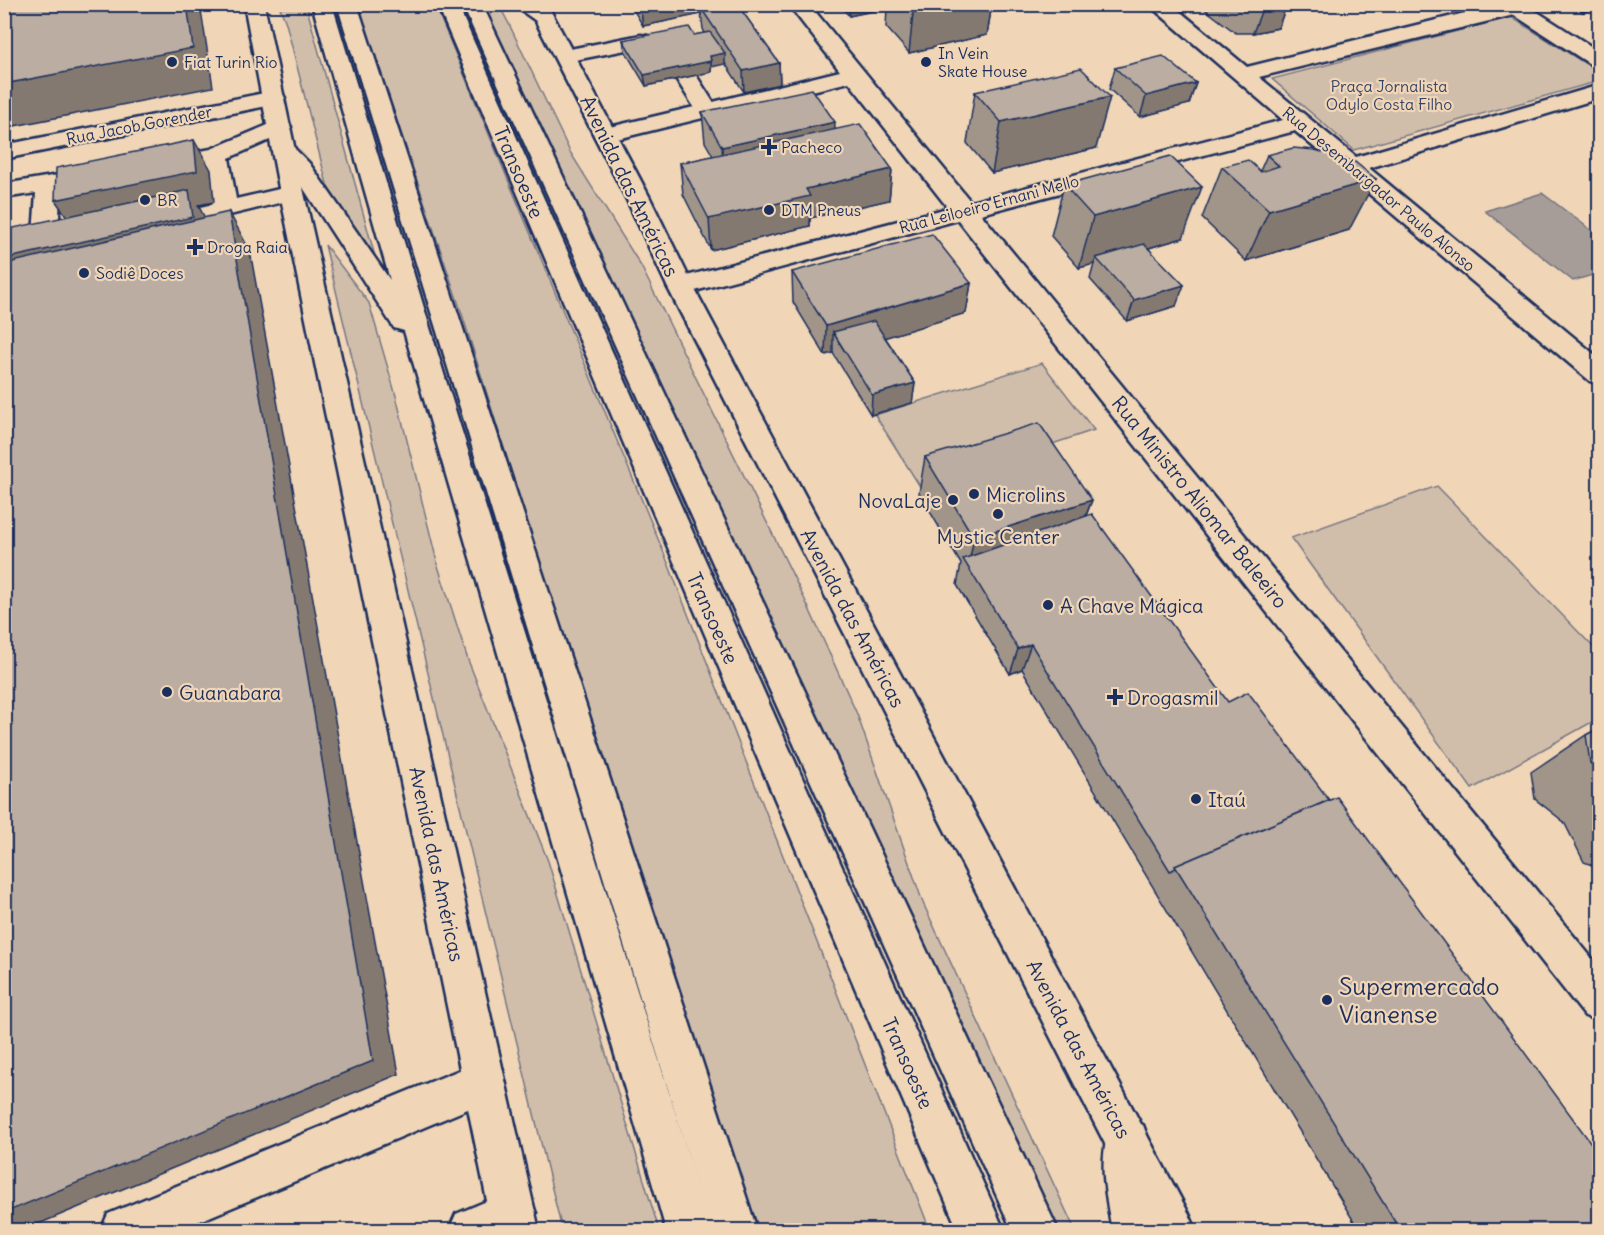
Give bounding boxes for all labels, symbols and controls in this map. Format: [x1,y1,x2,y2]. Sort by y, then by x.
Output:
place label: In Vein Skate House [938,43,1027,81]
place label: Fiat Turin Rio [184,52,278,72]
marker: Fiat Turin Rio [165,55,179,69]
marker: In Vein Skate House [919,55,933,69]
park label: Praça Jornalista Odylo Costa Filho [1326,76,1452,114]
street label: Avenida das Américas [575,91,685,281]
street label: Rua Jacob Gorender [64,101,214,149]
street label: Rua Desembargador Paulo Alonso [1278,102,1480,276]
street label: Transoeste [488,122,550,222]
place label: Pacheco [781,137,842,157]
marker: Pacheco [762,140,776,154]
street label: Rua Leiloeiro Ernani Mello [897,170,1081,238]
place label: BR [157,190,178,210]
marker: BR [138,193,152,207]
place label: DTM Pneus [781,200,861,220]
marker: DTM Pneus [762,203,776,217]
place label: Droga Raia [207,237,288,257]
marker: Droga Raia [188,240,202,254]
place label: Sodiê Doces [96,263,183,283]
marker: Sodiê Doces [77,266,91,280]
street label: Rua Ministro Aliomar Baleeiro [1107,391,1293,613]
place label: Microlins [986,482,1066,507]
marker: Microlins [967,487,981,501]
place label: NovaLaje [858,488,941,513]
marker: NovaLaje [946,493,960,507]
marker: Mystic Center [991,507,1005,521]
street label: Avenida das Américas [795,524,911,712]
place label: Mystic Center [937,524,1060,549]
street label: Transoeste [682,568,744,668]
place label: A Chave Mágica [1060,593,1203,618]
marker: A Chave Mágica [1041,598,1055,612]
place label: Guanabara [179,680,281,705]
marker: Guanabara [160,685,174,699]
place label: Drogasmil [1127,685,1219,710]
marker: Drogasmil [1108,690,1122,704]
street label: Avenida das Américas [404,764,470,964]
place label: Itaú [1208,787,1246,812]
marker: Itaú [1189,792,1203,806]
street label: Avenida das Américas [1021,955,1137,1143]
place label: Supermercado Vianense [1339,971,1500,1029]
marker: Supermercado Vianense [1320,993,1334,1007]
street label: Transoeste [877,1013,939,1113]

